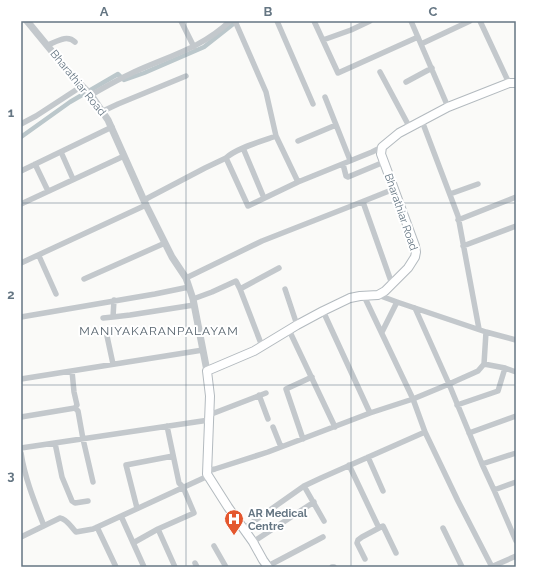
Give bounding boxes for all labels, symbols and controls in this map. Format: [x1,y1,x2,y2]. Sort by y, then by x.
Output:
text: A [100,4,109,19]
text: B [264,4,273,19]
text: C [429,4,438,19]
street label: Bharathiar Road [48,48,109,119]
text: 1 [8,105,15,120]
street label: Bharathiar Road [382,172,420,252]
text: 2 [7,287,15,302]
district label: MANIYAKARANPALAYAM [79,324,239,338]
text: 3 [7,468,15,483]
place label: AR Medical Centre [248,507,308,533]
hospital icon: AR Medical Centre [223,508,245,536]

